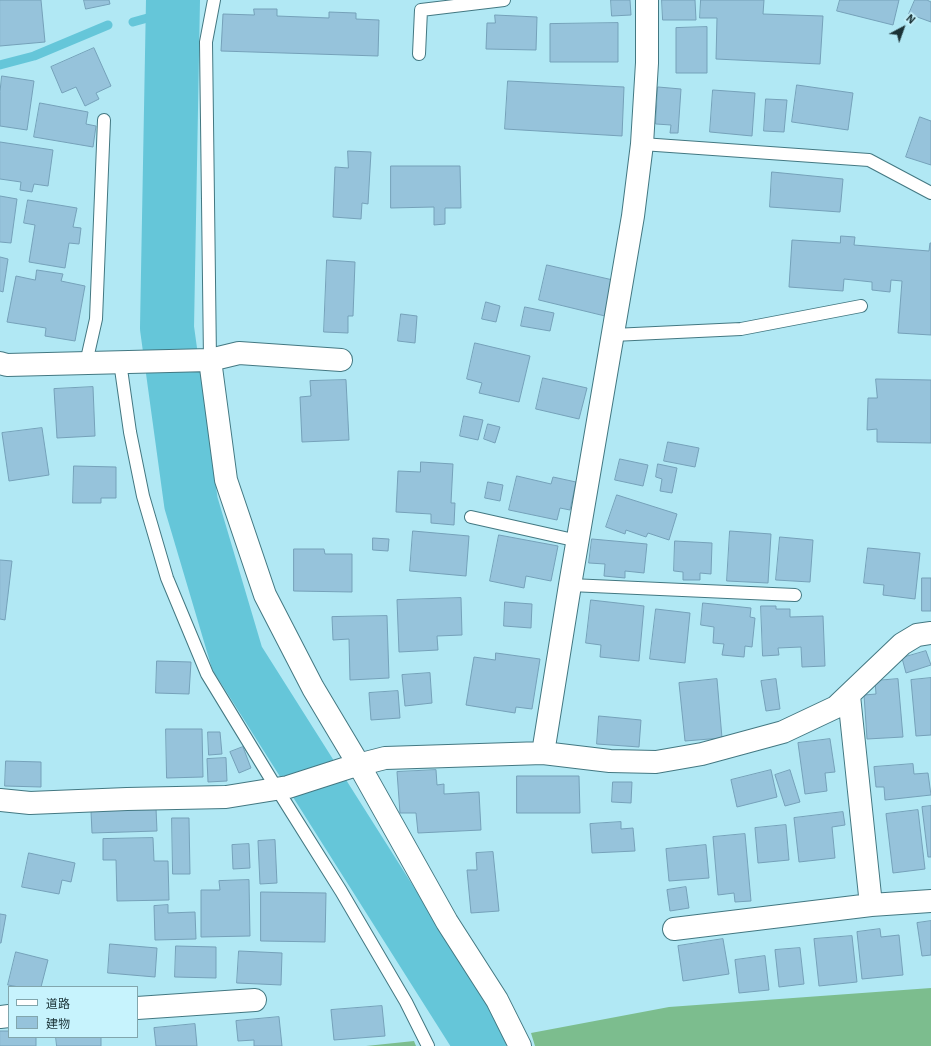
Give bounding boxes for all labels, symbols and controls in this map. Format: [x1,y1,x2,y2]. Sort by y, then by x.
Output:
north arrow [883,8,923,48]
text: N [903,11,918,27]
legend [8,986,138,1038]
text: 道路 [46,996,70,1011]
text: 建物 [46,1016,70,1031]

